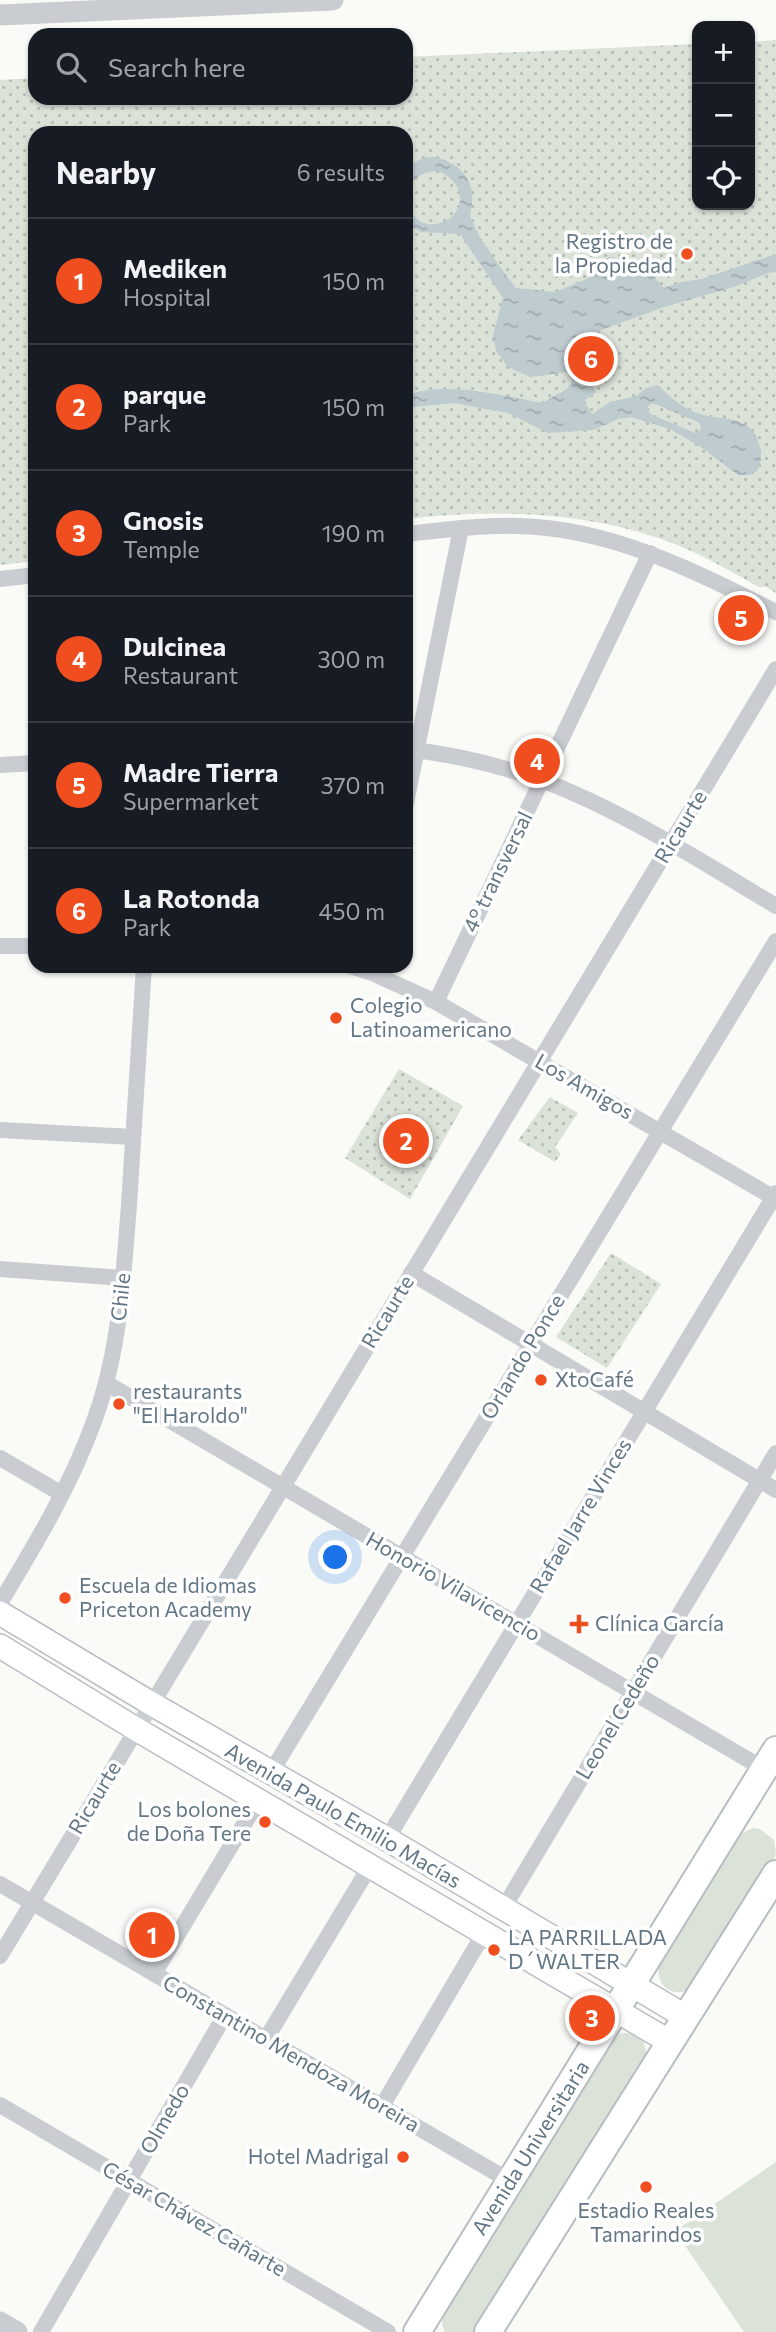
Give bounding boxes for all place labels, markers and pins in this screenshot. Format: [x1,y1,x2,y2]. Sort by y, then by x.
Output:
place label: Registro de la Propiedad [555,228,673,277]
marker: Registro de la Propiedad [679,246,695,262]
pin: 6 [568,333,614,385]
pin: 5 [718,592,764,644]
pin: 4 [514,735,560,787]
place label: Colegio Latinoamericano [350,992,512,1041]
marker: Colegio Latinoamericano [328,1010,344,1026]
pin: 2 [383,1115,429,1167]
place label: XtoCafé [555,1366,634,1391]
marker: XtoCafé [533,1372,549,1388]
place label: restaurants "El Haroldo" [133,1378,248,1427]
marker: restaurants "El Haroldo" [111,1396,127,1412]
place label: Escuela de Idiomas Priceton Academy [79,1572,257,1621]
marker: Escuela de Idiomas Priceton Academy [57,1590,73,1606]
place label: Clínica García [595,1610,724,1635]
marker: Clínica García [569,1614,589,1634]
place label: Los bolones de Doña Tere [127,1796,251,1845]
marker: Los bolones de Doña Tere [257,1814,273,1830]
pin: 1 [129,1909,175,1961]
place label: LA PARRILLADA D´WALTER [508,1924,667,1973]
marker: LA PARRILLADA D´WALTER [486,1942,502,1958]
pin: 3 [569,1992,615,2044]
place label: Hotel Madrigal [248,2143,389,2168]
marker: Hotel Madrigal [395,2149,411,2165]
marker: Estadio Reales Tamarindos [638,2179,654,2195]
place label: Estadio Reales Tamarindos [578,2197,715,2246]

